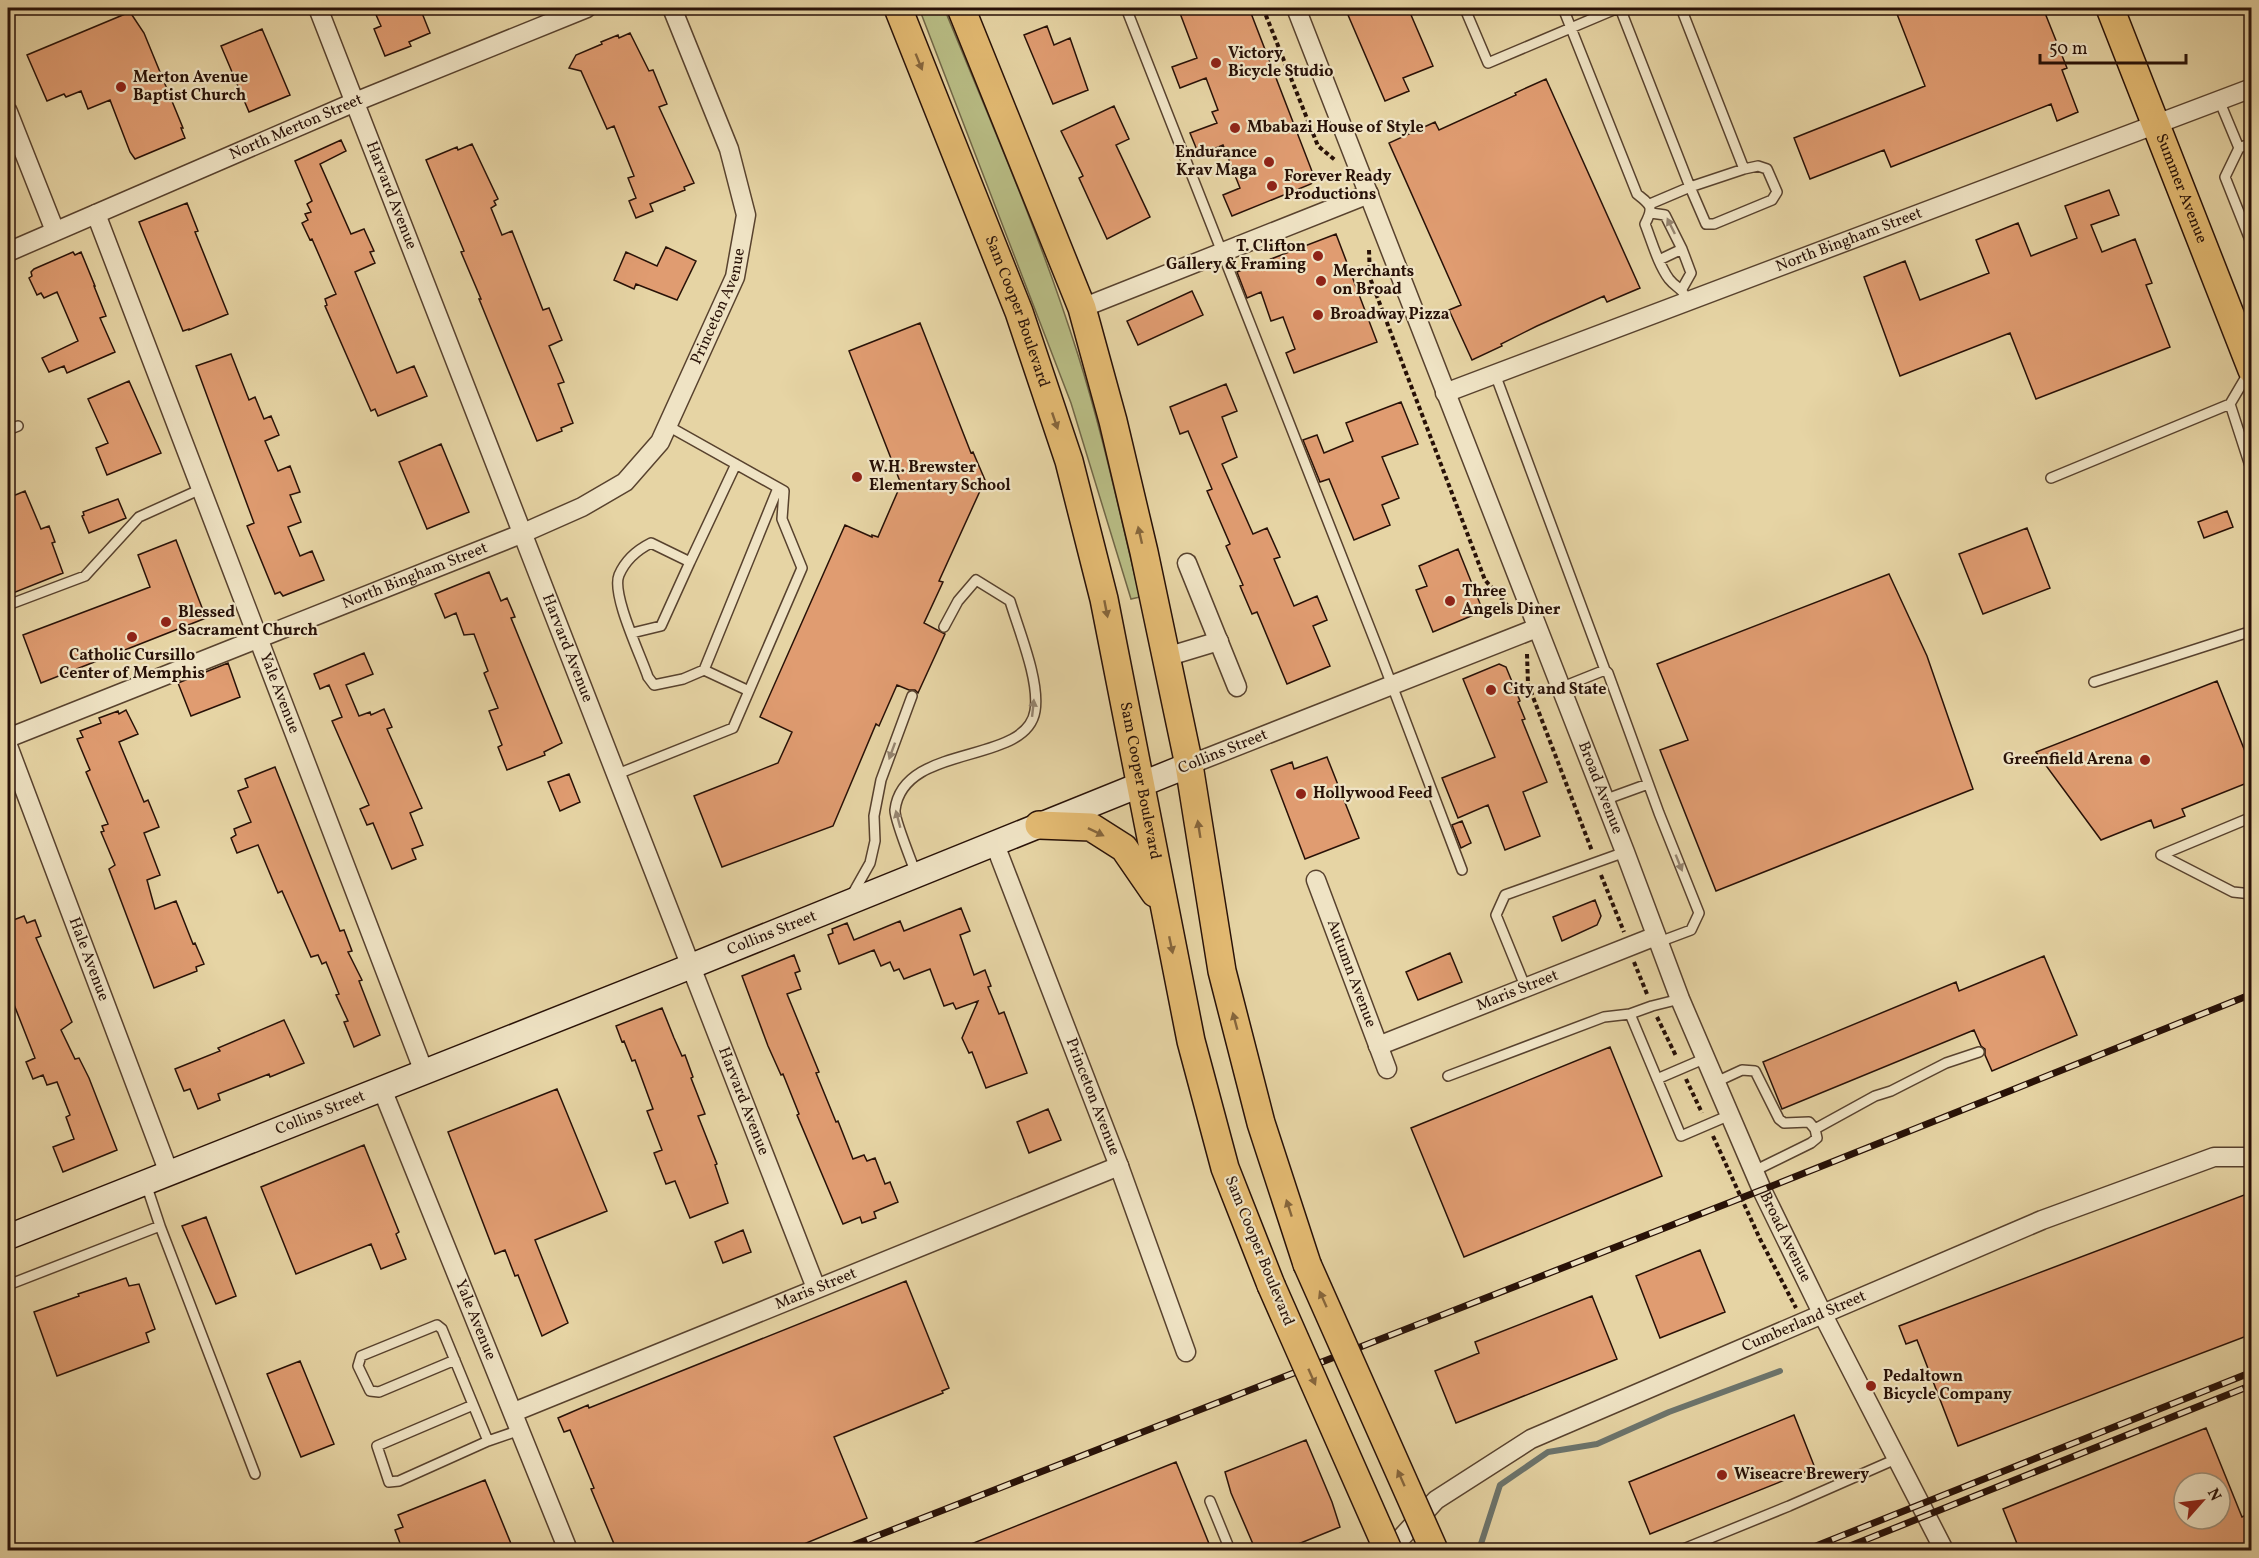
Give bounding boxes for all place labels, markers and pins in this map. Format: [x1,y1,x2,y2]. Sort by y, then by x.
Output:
place label: Victory Bicycle Studio [1228,43,1333,83]
marker: Victory Bicycle Studio [1209,56,1223,70]
place label: Merton Avenue Baptist Church [133,67,248,107]
marker: Merton Avenue Baptist Church [114,80,128,94]
place label: Mbabazi House of Style [1247,117,1424,139]
marker: Mbabazi House of Style [1228,121,1242,135]
place label: Endurance Krav Maga [1175,142,1257,182]
marker: Endurance Krav Maga [1262,155,1276,169]
place label: Forever Ready Productions [1284,166,1392,206]
marker: Forever Ready Productions [1265,179,1279,193]
place label: T. Clifton Gallery & Framing [1166,236,1306,276]
marker: T. Clifton Gallery & Framing [1311,249,1325,263]
place label: Merchants on Broad [1333,261,1414,301]
marker: Merchants on Broad [1314,274,1328,288]
place label: Broadway Pizza [1330,304,1450,326]
marker: Broadway Pizza [1311,308,1325,322]
place label: W.H. Brewster Elementary School [869,457,1011,497]
marker: W.H. Brewster Elementary School [850,470,864,484]
place label: Three Angels Diner [1462,581,1561,621]
marker: Three Angels Diner [1443,594,1457,608]
place label: Blessed Sacrament Church [178,602,318,642]
marker: Blessed Sacrament Church [159,615,173,629]
marker: Catholic Cursillo Center of Memphis [125,630,139,644]
place label: Catholic Cursillo Center of Memphis [59,645,205,685]
place label: City and State [1503,679,1606,701]
marker: City and State [1484,683,1498,697]
place label: Greenfield Arena [2003,749,2133,771]
marker: Greenfield Arena [2138,753,2152,767]
place label: Hollywood Feed [1313,783,1433,805]
marker: Hollywood Feed [1294,787,1308,801]
place label: Pedaltown Bicycle Company [1883,1366,2012,1406]
marker: Pedaltown Bicycle Company [1864,1379,1878,1393]
place label: Wiseacre Brewery [1734,1464,1869,1486]
marker: Wiseacre Brewery [1715,1468,1729,1482]

